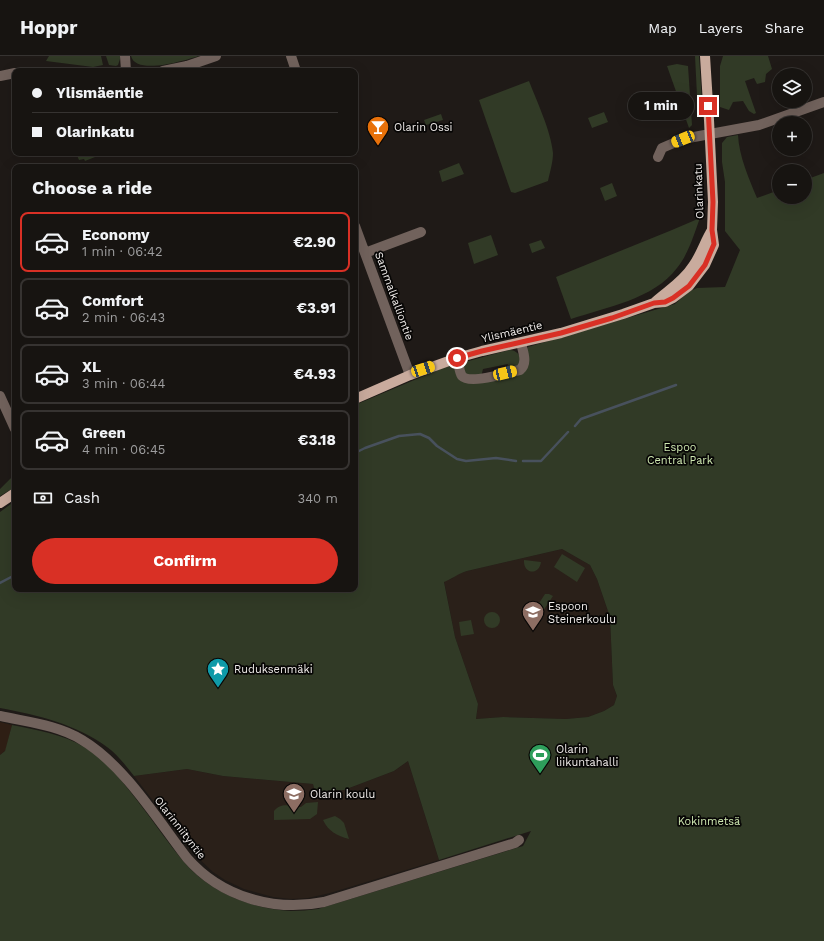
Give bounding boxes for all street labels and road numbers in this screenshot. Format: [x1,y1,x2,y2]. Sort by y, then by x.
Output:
street label: Olarinkatu [692,163,706,219]
street label: Sammalkalliontie [372,250,416,342]
street label: Ylismäentie [480,319,544,345]
street label: Olarinniityntie [152,794,208,862]

